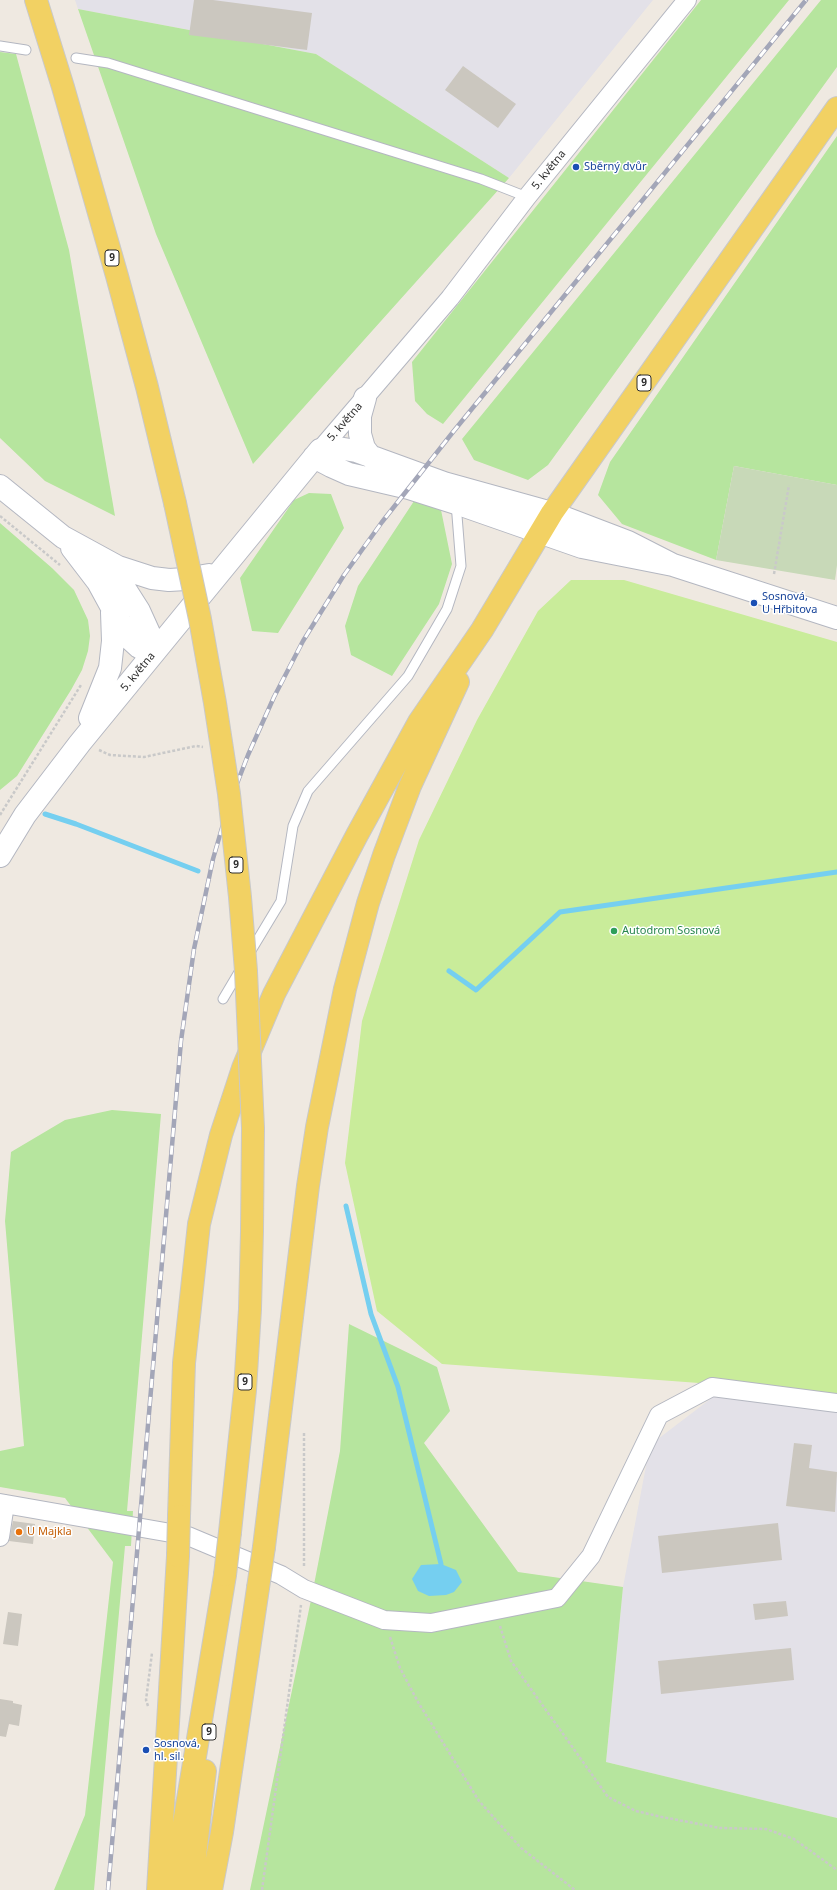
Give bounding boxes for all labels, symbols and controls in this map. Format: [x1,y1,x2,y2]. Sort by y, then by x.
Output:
street label: 5. května [529,148,569,192]
place label: Sběrný dvůr [584,160,647,174]
marker: Sběrný dvůr [571,162,581,172]
road number: 9 [105,250,119,266]
road number: 9 [637,375,651,391]
street label: 5. května [325,400,365,444]
place label: Sosnová, U Hřbitova [762,590,817,616]
marker: Sosnová, U Hřbitova [749,598,759,608]
street label: 5. května [118,650,158,694]
road number: 9 [229,857,243,873]
place label: Autodrom Sosnová [622,924,720,938]
marker: Autodrom Sosnová [609,926,619,936]
road number: 9 [238,1374,252,1390]
place label: U Majkla [27,1525,72,1539]
marker: U Majkla [14,1527,24,1537]
road number: 9 [202,1724,216,1740]
place label: Sosnová, hl. sil. [154,1737,200,1763]
marker: Sosnová, hl. sil. [141,1745,151,1755]

